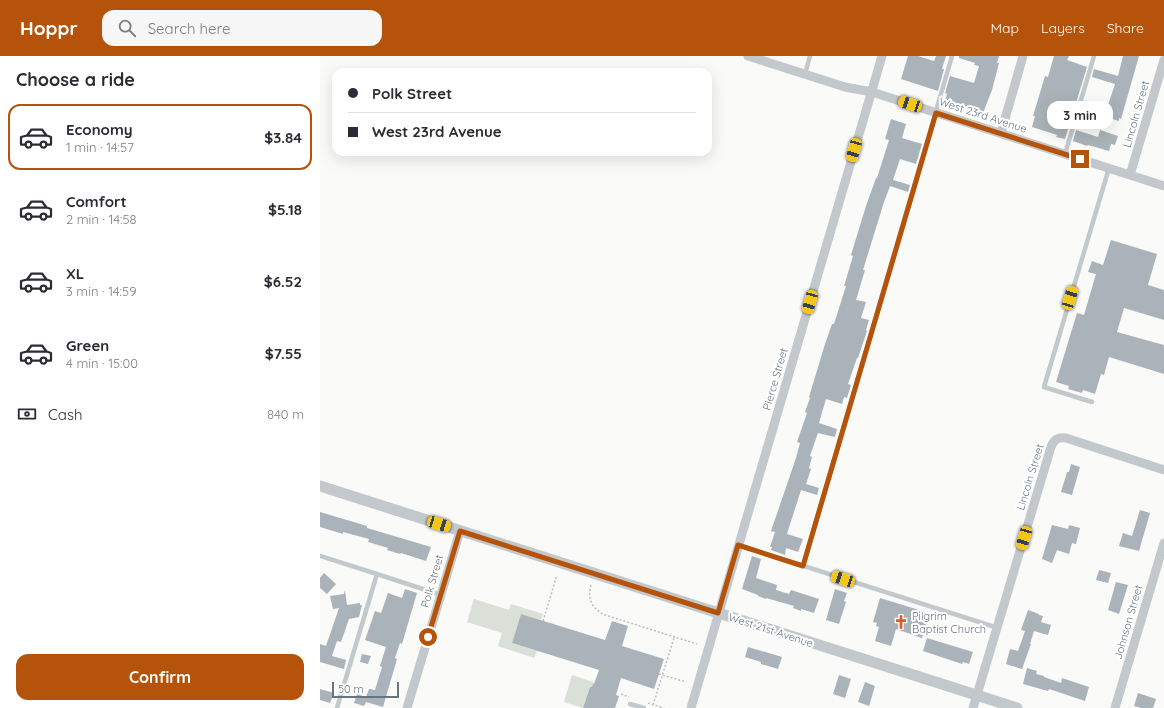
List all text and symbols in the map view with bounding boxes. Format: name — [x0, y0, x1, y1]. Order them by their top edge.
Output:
search box — [102, 10, 382, 46]
text: Hoppr — [20, 16, 78, 40]
icon: search — [116, 17, 138, 39]
text: Search here — [148, 19, 230, 38]
text: Map — [990, 19, 1019, 37]
text: Layers — [1041, 19, 1085, 37]
text: Share — [1107, 19, 1144, 37]
text: Choose a ride — [16, 68, 135, 91]
street label: Lincoln Street — [1120, 79, 1152, 149]
text: Polk Street — [372, 84, 452, 103]
street label: West 23rd Avenue — [937, 94, 1029, 136]
car — [897, 95, 923, 113]
callout: 3 min — [1047, 101, 1113, 129]
text: 3 min — [1063, 107, 1097, 123]
icon: car — [18, 119, 54, 155]
text: Economy — [66, 120, 133, 139]
text: West 23rd Avenue — [372, 122, 502, 141]
text: $3.84 — [264, 128, 302, 147]
car — [845, 137, 863, 163]
text: 1 min · 14:57 — [66, 139, 134, 155]
route end — [1071, 150, 1089, 168]
icon: car — [18, 191, 54, 227]
text: Comfort — [66, 192, 127, 211]
text: $5.18 — [268, 200, 302, 219]
text: 2 min · 14:58 — [66, 211, 137, 227]
icon: car — [18, 263, 54, 299]
text: XL — [66, 264, 84, 283]
text: $6.52 — [264, 272, 302, 291]
text: 3 min · 14:59 — [66, 283, 136, 299]
car — [1061, 285, 1079, 311]
car — [801, 289, 819, 315]
icon: car — [18, 335, 54, 371]
text: Green — [66, 336, 109, 355]
text: $7.55 — [265, 344, 302, 363]
street label: Pierce Street — [759, 346, 791, 412]
text: 4 min · 15:00 — [66, 355, 138, 371]
icon: cash — [16, 403, 38, 425]
text: Cash — [48, 405, 82, 424]
text: 840 m — [267, 406, 304, 422]
street label: Lincoln Street — [1013, 442, 1047, 512]
car — [426, 515, 452, 533]
car — [1015, 525, 1033, 551]
street label: Polk Street — [418, 553, 446, 609]
car — [830, 570, 856, 588]
street label: Johnson Street — [1111, 583, 1145, 661]
place label: Pilgrim Baptist Church — [912, 609, 986, 636]
street label: West 21st Avenue — [727, 610, 815, 650]
church icon: Pilgrim Baptist Church — [893, 614, 909, 630]
route start — [419, 628, 437, 646]
button: Confirm — [16, 654, 304, 700]
scale bar — [332, 680, 399, 699]
text: 50 m — [338, 682, 364, 696]

